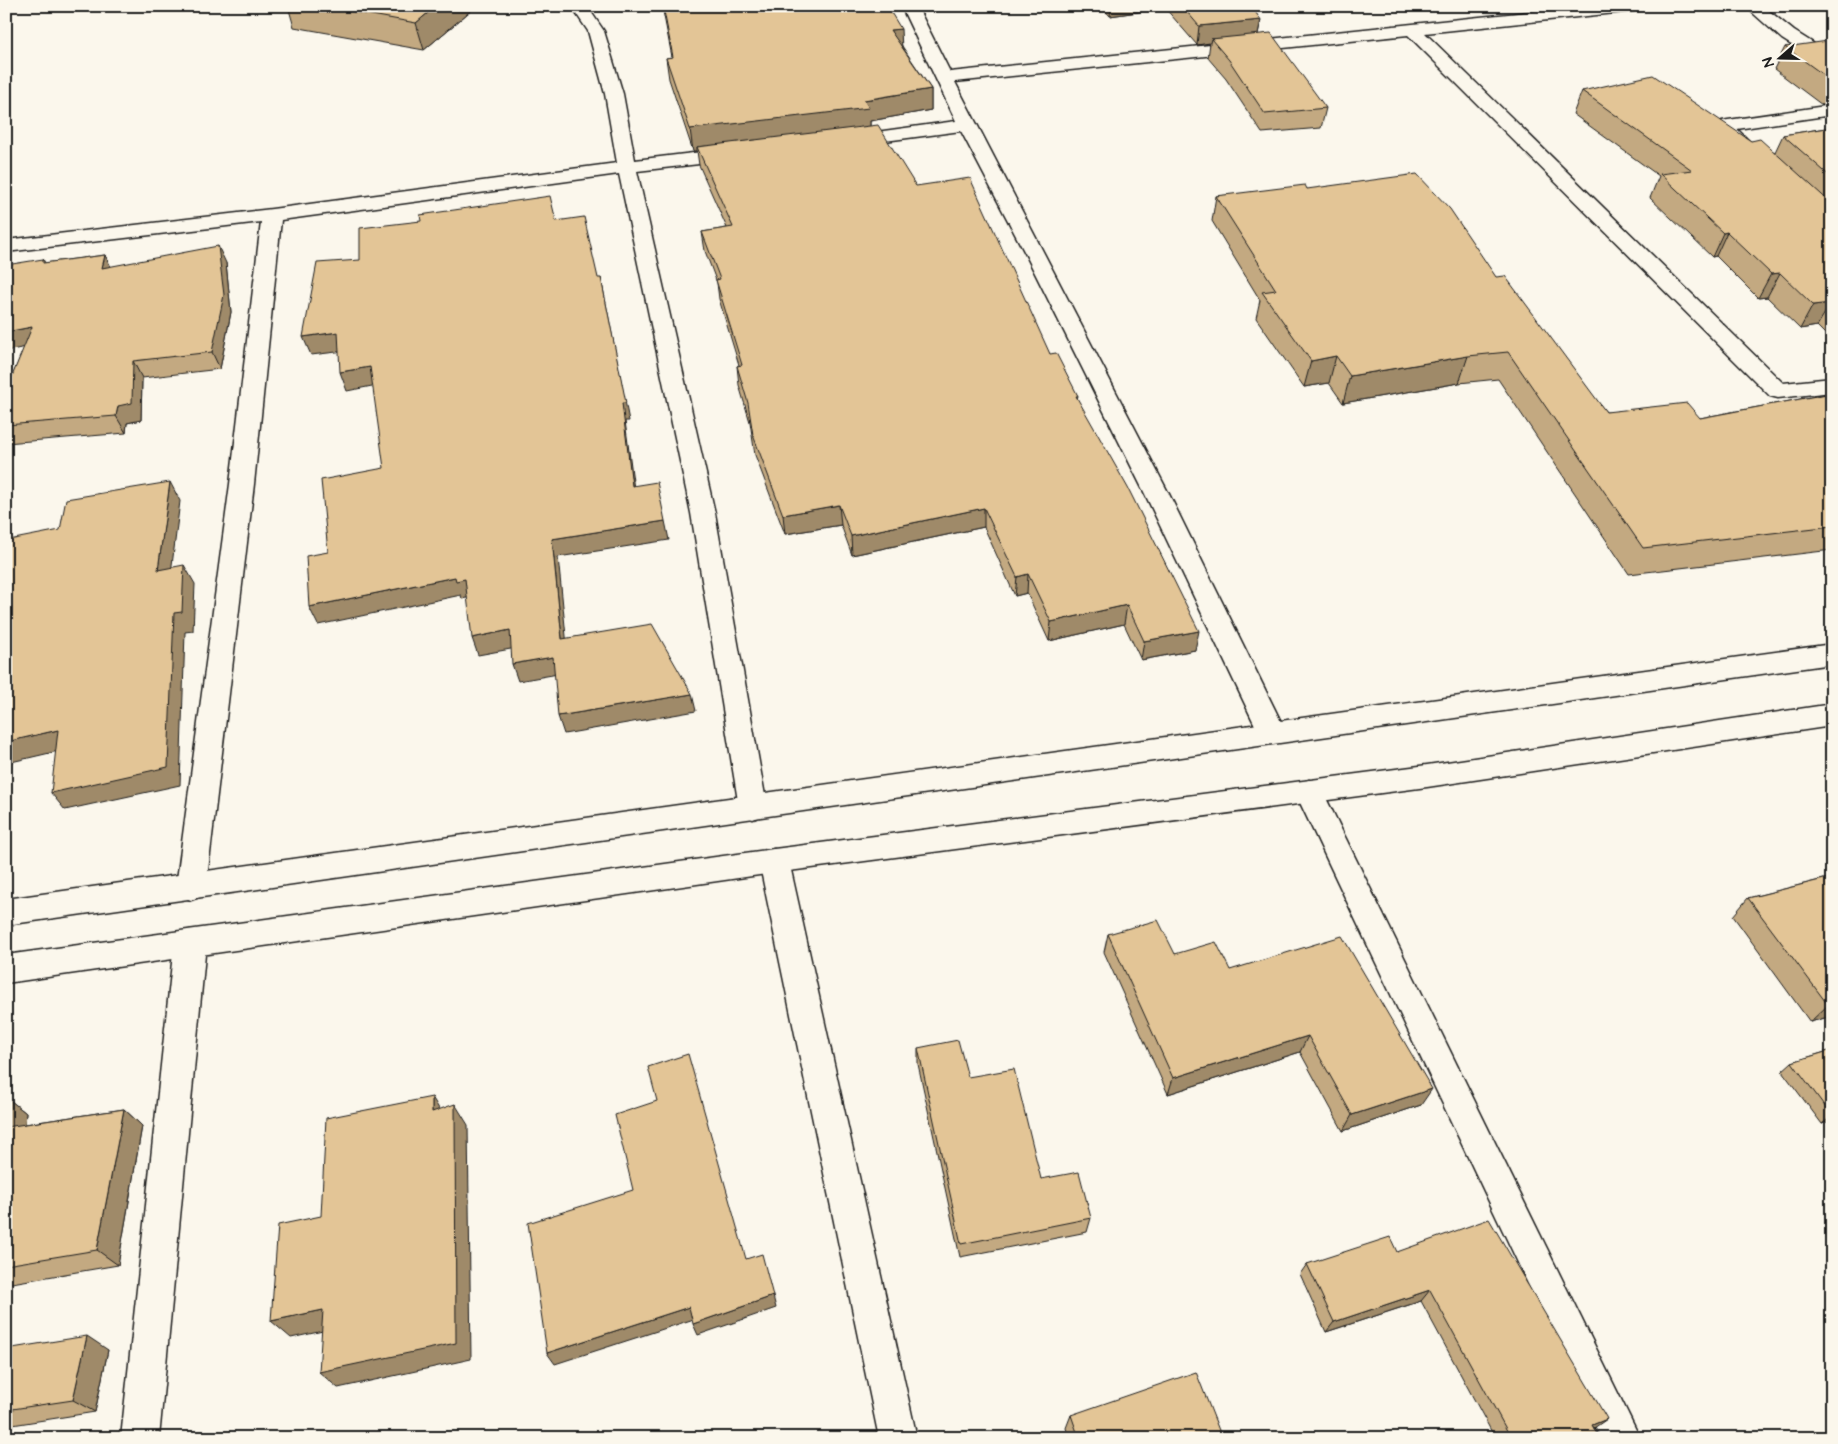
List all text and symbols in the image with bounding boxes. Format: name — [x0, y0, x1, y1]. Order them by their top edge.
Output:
north arrow — [1756, 32, 1806, 82]
text: N — [1758, 54, 1780, 70]

